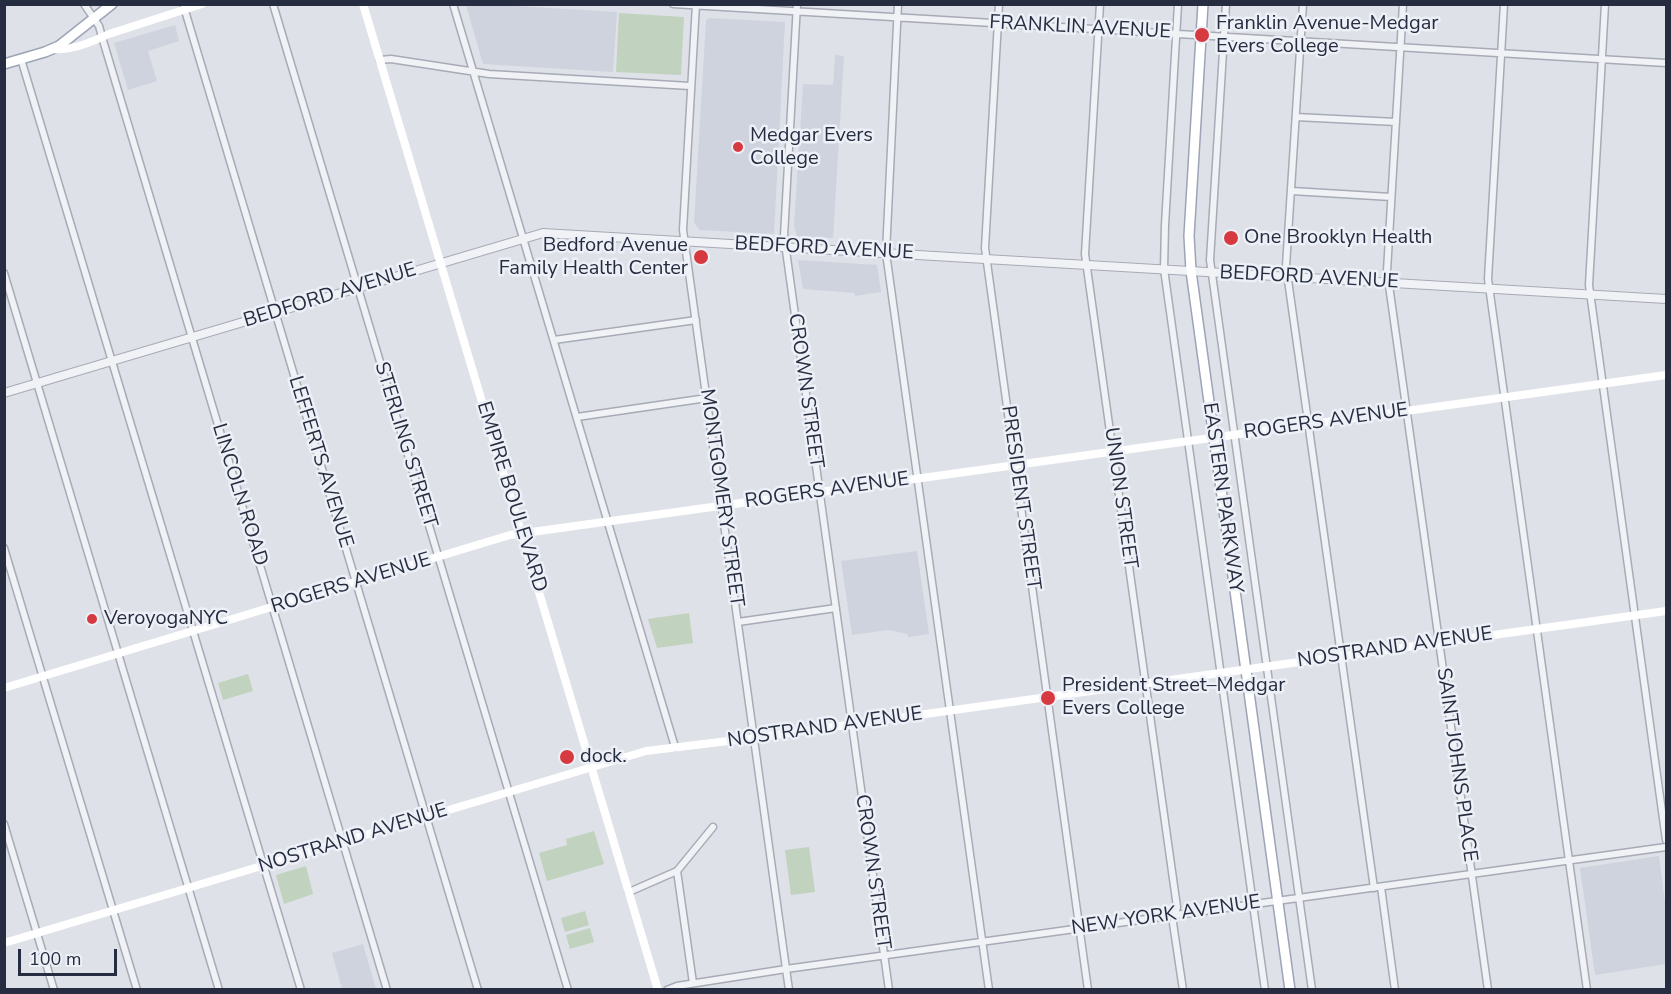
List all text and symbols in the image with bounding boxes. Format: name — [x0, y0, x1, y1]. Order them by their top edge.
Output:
street label: FRANKLIN AVENUE — [989, 11, 1171, 45]
place label: Franklin Avenue-Medgar Evers College — [1216, 12, 1438, 59]
marker: Franklin Avenue-Medgar Evers College — [1193, 26, 1211, 44]
place label: Medgar Evers College — [750, 124, 873, 171]
marker: Medgar Evers College — [731, 140, 745, 154]
place label: One Brooklyn Health — [1244, 226, 1432, 250]
marker: One Brooklyn Health — [1222, 229, 1240, 247]
street label: BEDFORD AVENUE — [734, 232, 914, 266]
place label: Bedford Avenue Family Health Center — [499, 234, 688, 281]
marker: Bedford Avenue Family Health Center — [692, 248, 710, 266]
street label: BEDFORD AVENUE — [241, 258, 419, 334]
street label: BEDFORD AVENUE — [1219, 261, 1399, 295]
street label: CROWN STREET — [782, 312, 828, 470]
street label: STERLING STREET — [368, 359, 442, 531]
street label: LEFFERTS AVENUE — [282, 373, 358, 551]
street label: MONTGOMERY STREET — [694, 387, 748, 609]
street label: EMPIRE BOULEVARD — [471, 399, 551, 595]
street label: ROGERS AVENUE — [1242, 399, 1410, 445]
street label: EASTERN PARKWAY — [1197, 401, 1247, 595]
street label: PRESIDENT STREET — [995, 404, 1045, 592]
street label: LINCOLN ROAD — [206, 421, 272, 569]
street label: UNION STREET — [1098, 426, 1142, 570]
street label: ROGERS AVENUE — [743, 468, 911, 514]
street label: ROGERS AVENUE — [268, 548, 434, 620]
place label: VeroyogaNYC — [104, 607, 228, 631]
marker: VeroyogaNYC — [85, 612, 99, 626]
street label: NOSTRAND AVENUE — [1296, 622, 1494, 674]
street label: SAINT JOHNS PLACE — [1430, 666, 1482, 864]
place label: President Street–Medgar Evers College — [1062, 674, 1285, 721]
marker: President Street–Medgar Evers College — [1039, 689, 1057, 707]
street label: NOSTRAND AVENUE — [726, 702, 924, 754]
place label: dock. — [580, 745, 627, 769]
marker: dock. — [558, 748, 576, 766]
street label: CROWN STREET — [849, 793, 895, 951]
street label: NOSTRAND AVENUE — [255, 799, 451, 879]
street label: NEW YORK AVENUE — [1070, 891, 1262, 941]
scale bar — [21, 937, 120, 975]
text: 100 m — [29, 947, 81, 971]

